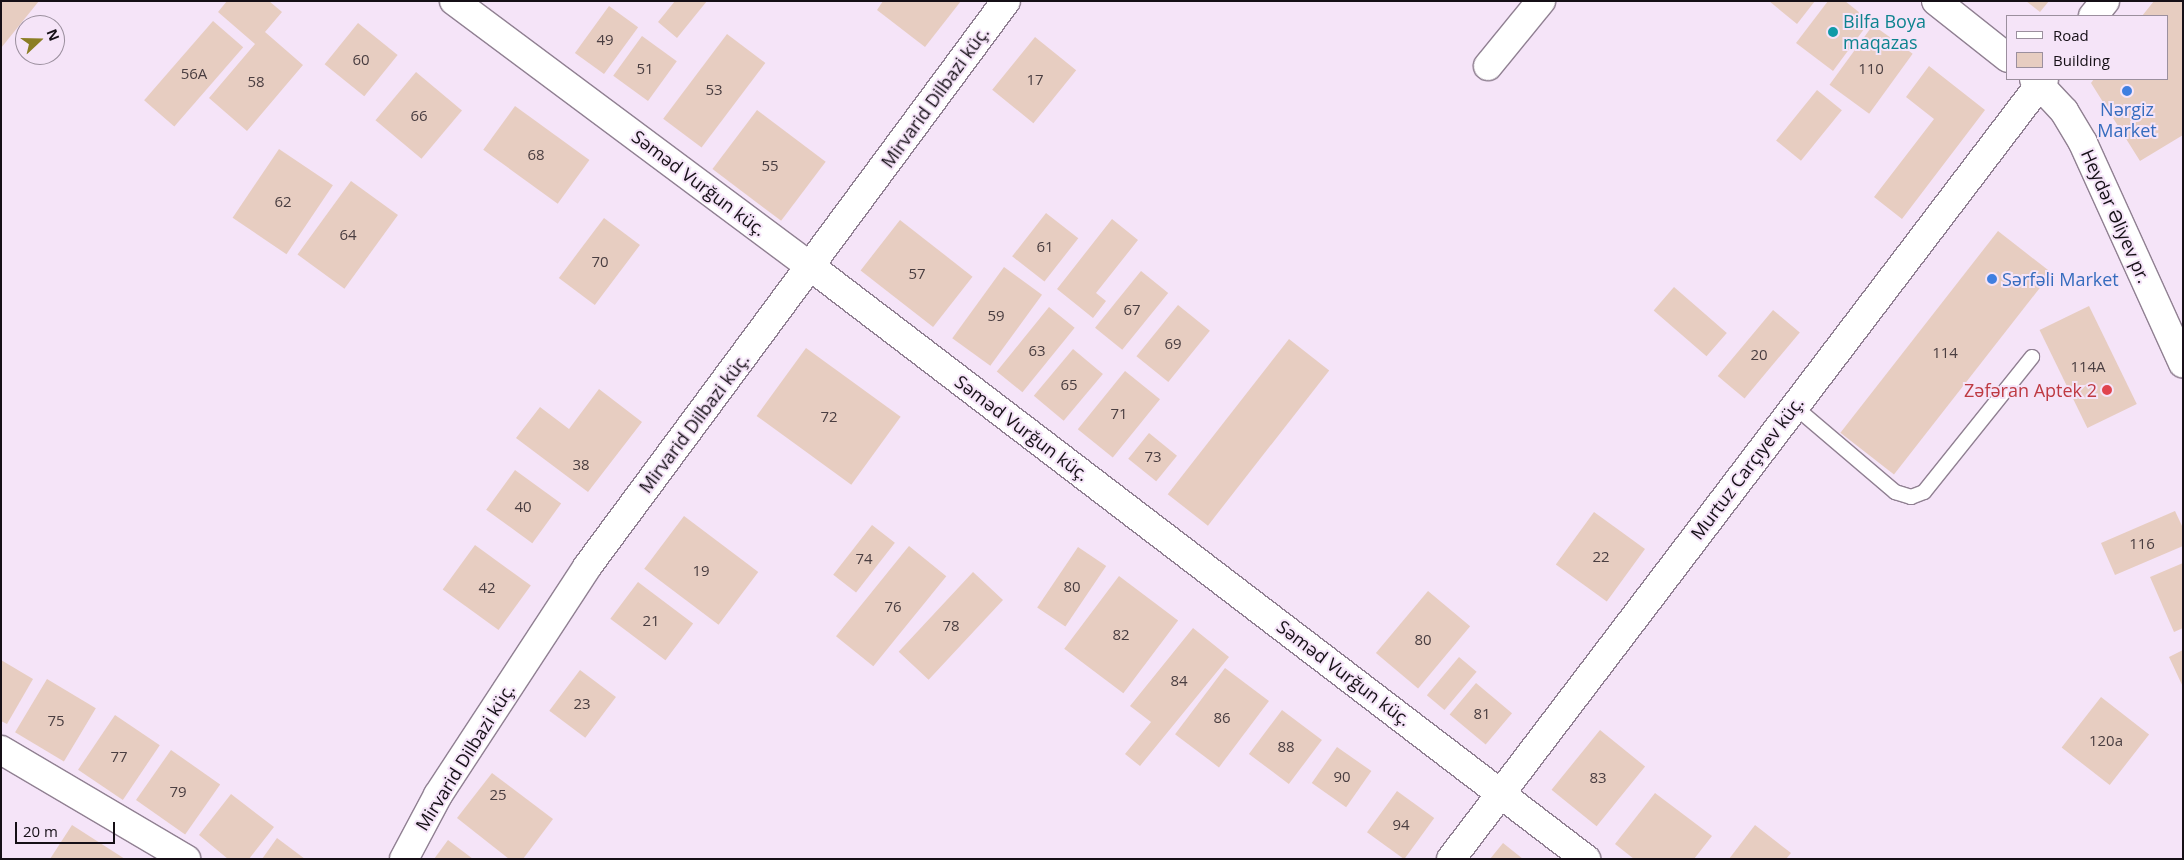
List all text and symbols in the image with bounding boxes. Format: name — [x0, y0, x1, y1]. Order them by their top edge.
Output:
place label: Bilfa Boya maqazas — [1843, 11, 1926, 54]
north arrow — [15, 15, 65, 65]
legend — [2006, 15, 2169, 80]
street label: Mirvarid Dilbazi küç. — [876, 22, 994, 172]
text: Road — [2053, 25, 2089, 45]
text: N — [43, 26, 64, 44]
marker: Bilfa Boya maqazas — [1827, 26, 1839, 38]
house number: 49 — [596, 31, 614, 49]
text: Building — [2053, 50, 2110, 70]
house number: 60 — [352, 51, 370, 69]
house number: 51 — [636, 60, 654, 78]
house number: 110 — [1858, 60, 1884, 78]
house number: 56A — [181, 65, 207, 83]
house number: 17 — [1026, 71, 1044, 89]
house number: 58 — [247, 73, 265, 91]
house number: 53 — [705, 81, 723, 99]
marker: Nərgiz Market — [2121, 85, 2133, 97]
place label: Nərgiz Market — [2097, 99, 2157, 142]
house number: 66 — [410, 107, 428, 125]
street label: Səməd Vurğun küç. — [628, 126, 770, 240]
house number: 68 — [527, 146, 545, 164]
street label: Heydər Əliyev pr. — [2077, 146, 2155, 286]
house number: 55 — [761, 157, 779, 175]
house number: 62 — [274, 193, 292, 211]
house number: 64 — [339, 226, 357, 244]
house number: 61 — [1036, 238, 1054, 256]
house number: 70 — [591, 253, 609, 271]
house number: 57 — [908, 265, 926, 283]
place label: Sərfəli Market — [2002, 268, 2119, 290]
marker: Sərfəli Market — [1986, 273, 1998, 285]
house number: 67 — [1123, 301, 1141, 319]
house number: 59 — [987, 307, 1005, 325]
house number: 69 — [1164, 335, 1182, 353]
house number: 63 — [1028, 342, 1046, 360]
house number: 114 — [1932, 344, 1958, 362]
house number: 20 — [1750, 346, 1768, 364]
street label: Mirvarid Dilbazi küç. — [634, 349, 754, 497]
house number: 114A — [2070, 358, 2106, 376]
street label: Səməd Vurğun küç. — [951, 371, 1093, 485]
house number: 65 — [1060, 376, 1078, 394]
place label: Zəfəran Aptek 2 — [1964, 379, 2097, 401]
marker: Zəfəran Aptek 2 — [2101, 384, 2113, 396]
street label: Murtuz Carçıyev küç. — [1686, 392, 1808, 544]
house number: 71 — [1110, 405, 1128, 423]
house number: 72 — [820, 408, 838, 426]
house number: 73 — [1144, 448, 1162, 466]
house number: 38 — [572, 456, 590, 474]
house number: 40 — [514, 498, 532, 516]
house number: 116 — [2129, 535, 2155, 553]
house number: 22 — [1592, 548, 1610, 566]
house number: 74 — [855, 550, 873, 568]
house number: 19 — [692, 562, 710, 580]
house number: 80 — [1063, 578, 1081, 596]
house number: 42 — [478, 579, 496, 597]
house number: 76 — [884, 598, 902, 616]
house number: 21 — [642, 612, 660, 630]
street label: Səməd Vurğun küç. — [1273, 616, 1415, 730]
house number: 78 — [942, 617, 960, 635]
house number: 82 — [1112, 626, 1130, 644]
house number: 80 — [1414, 631, 1432, 649]
house number: 84 — [1170, 672, 1188, 690]
street label: Mirvarid Dilbazi küç. — [411, 679, 519, 835]
house number: 23 — [573, 695, 591, 713]
house number: 81 — [1473, 705, 1491, 723]
house number: 86 — [1213, 709, 1231, 727]
house number: 75 — [47, 712, 65, 730]
house number: 120a — [2089, 732, 2123, 750]
house number: 88 — [1277, 738, 1295, 756]
house number: 77 — [110, 748, 128, 766]
house number: 90 — [1333, 768, 1351, 786]
house number: 83 — [1589, 769, 1607, 787]
house number: 79 — [169, 783, 187, 801]
house number: 25 — [489, 786, 507, 804]
scale bar — [18, 812, 118, 844]
house number: 94 — [1392, 816, 1410, 834]
text: 20 m — [23, 821, 58, 841]

